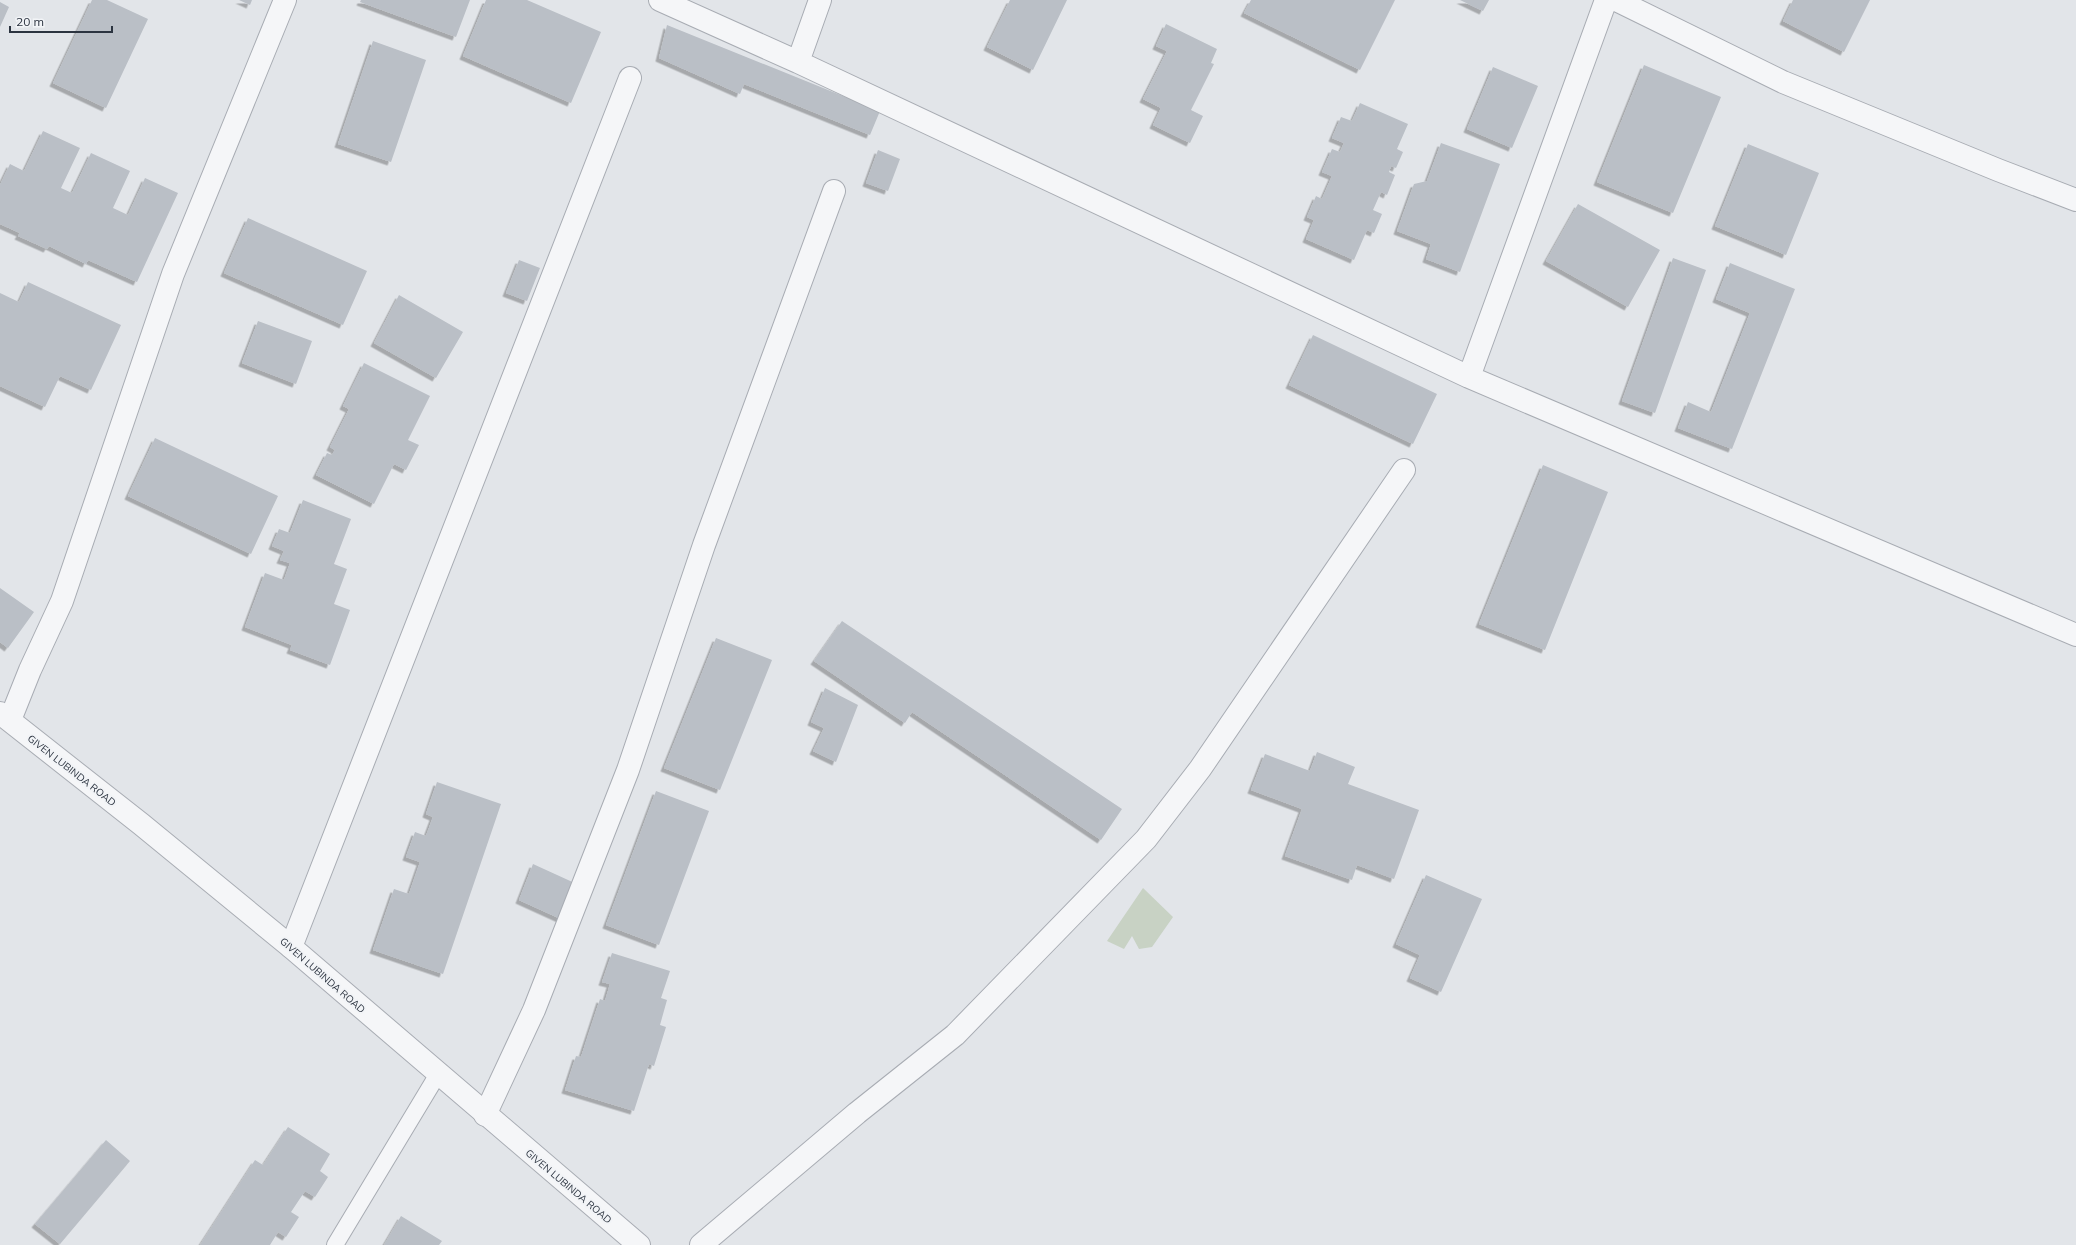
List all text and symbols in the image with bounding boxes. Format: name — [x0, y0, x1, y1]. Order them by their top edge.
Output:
scale bar — [10, 8, 112, 34]
text: 20 m — [16, 14, 44, 29]
street label: GIVEN LUBINDA ROAD — [25, 732, 119, 809]
street label: GIVEN LUBINDA ROAD — [277, 935, 368, 1016]
street label: GIVEN LUBINDA ROAD — [523, 1146, 615, 1226]

